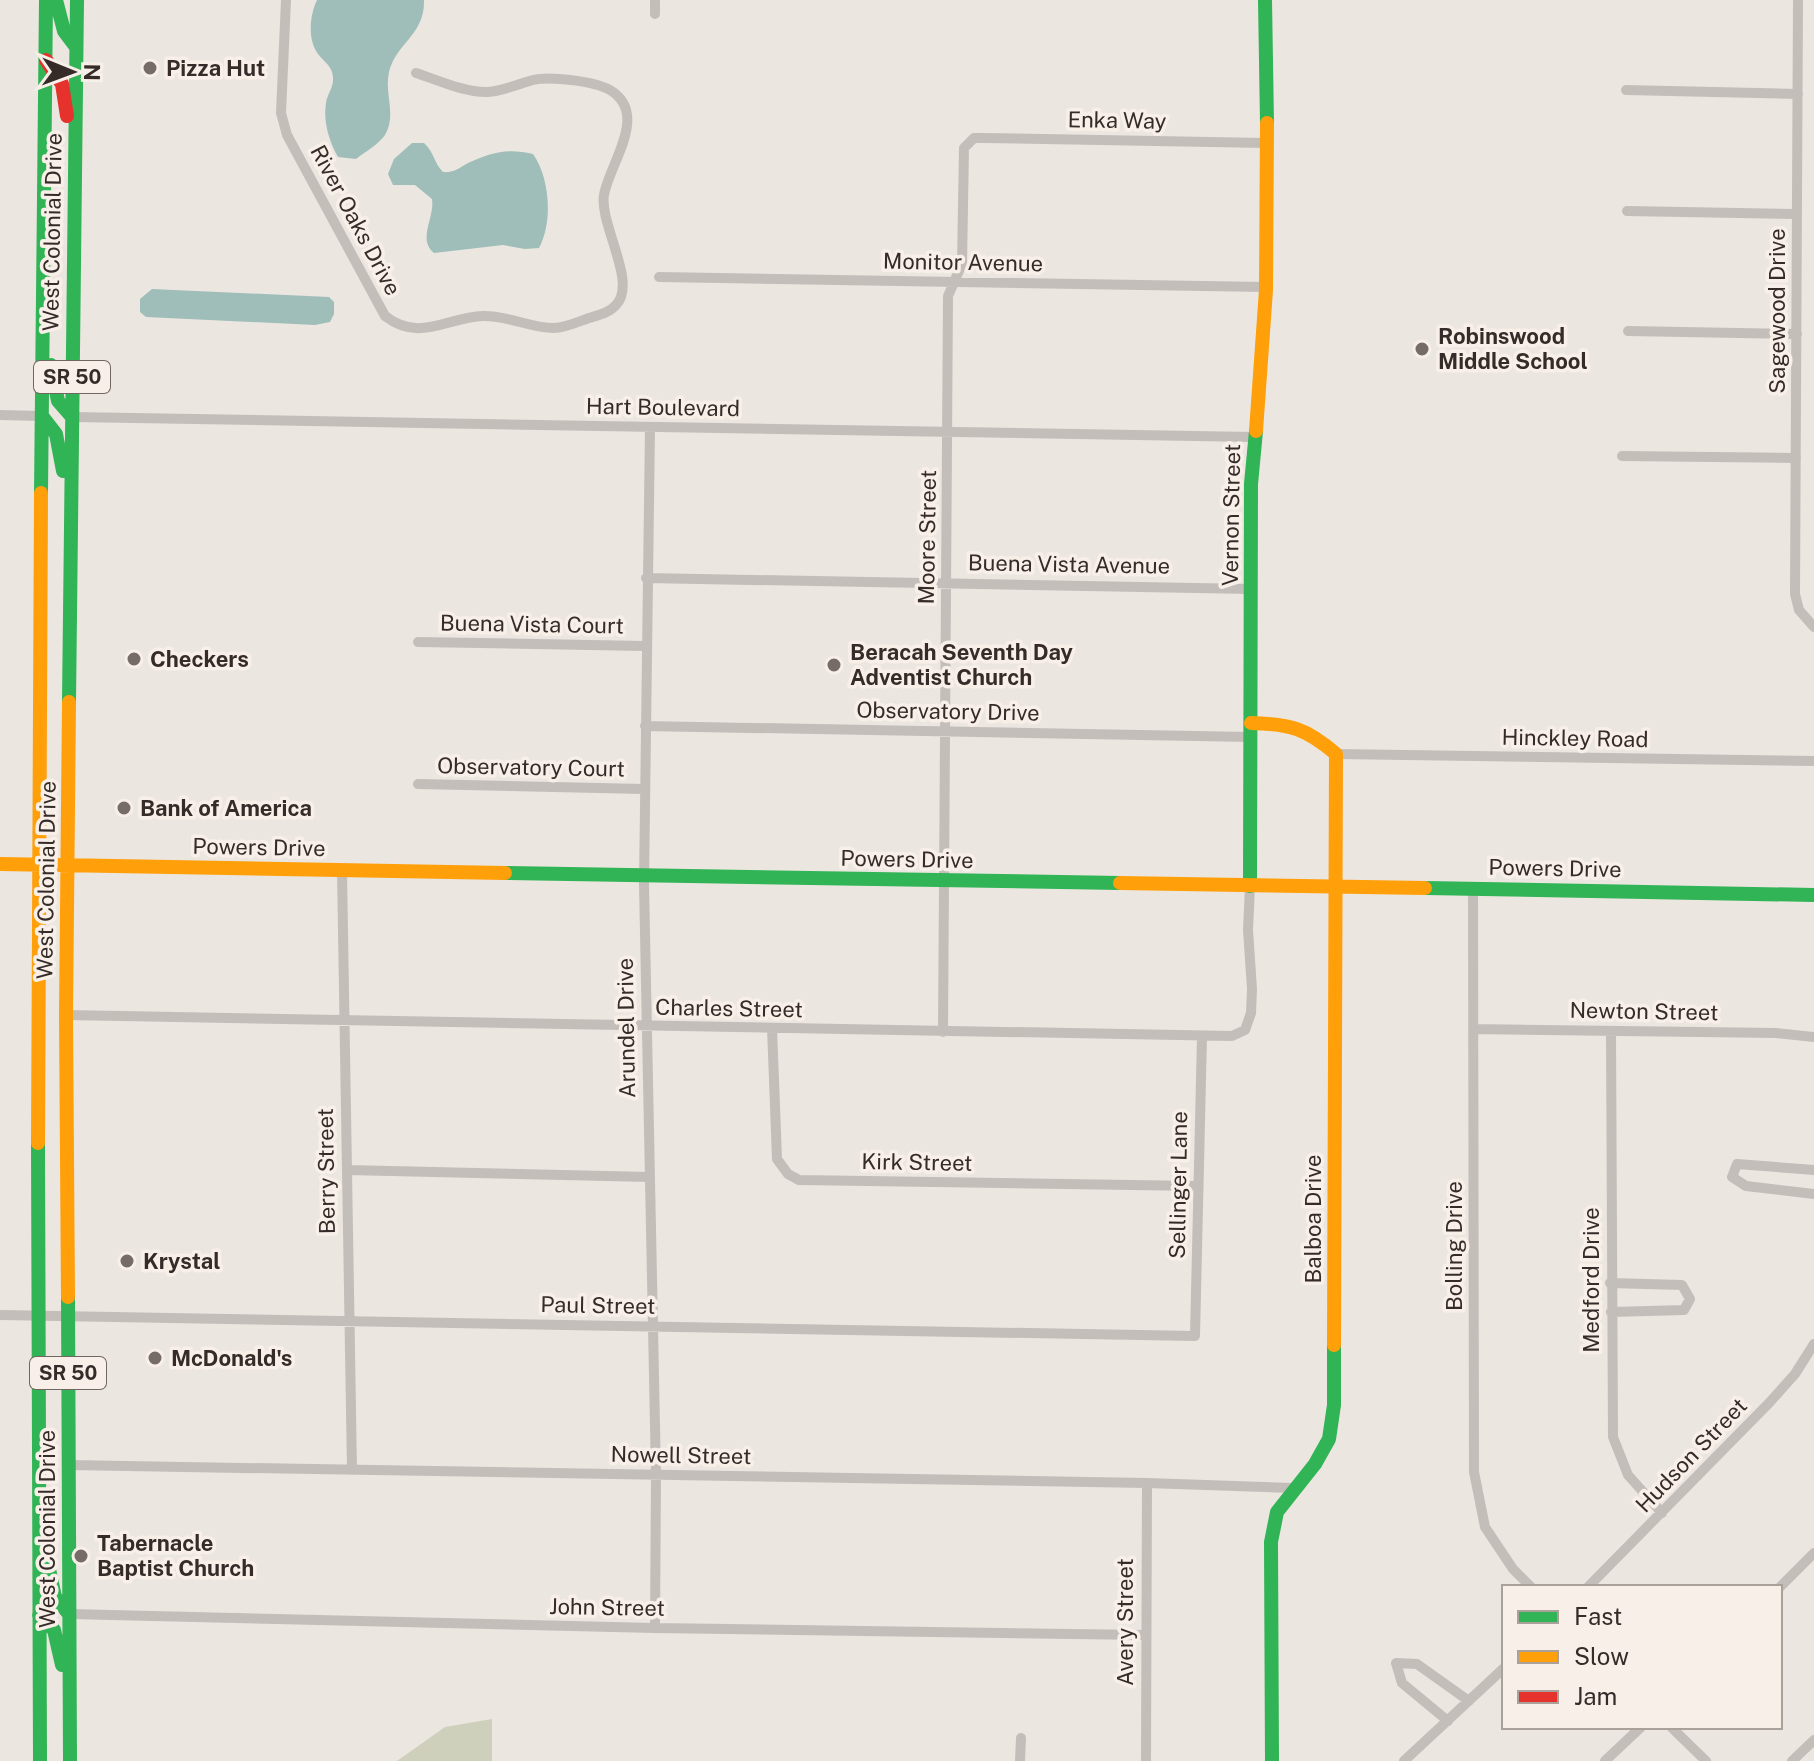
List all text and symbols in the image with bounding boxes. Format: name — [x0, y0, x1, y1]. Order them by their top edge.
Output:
north arrow — [32, 32, 112, 112]
place label: Pizza Hut — [166, 55, 265, 81]
marker: Pizza Hut — [141, 59, 159, 77]
text: N — [79, 64, 105, 81]
street label: Enka Way — [1067, 106, 1167, 134]
street label: West Colonial Drive — [37, 133, 67, 331]
street label: River Oaks Drive — [305, 140, 407, 300]
street label: Sagewood Drive — [1764, 228, 1790, 394]
street label: Monitor Avenue — [883, 248, 1043, 276]
place label: Robinswood Middle School — [1438, 323, 1588, 374]
marker: Robinswood Middle School — [1413, 340, 1431, 358]
road number: SR 50 — [34, 361, 110, 393]
street label: Hart Boulevard — [586, 393, 740, 421]
street label: Vernon Street — [1217, 444, 1245, 586]
street label: Moore Street — [913, 470, 941, 604]
street label: Buena Vista Avenue — [968, 549, 1170, 579]
street label: Buena Vista Court — [440, 609, 624, 639]
place label: Beracah Seventh Day Adventist Church — [850, 639, 1074, 690]
place label: Checkers — [150, 646, 249, 672]
marker: Checkers — [125, 650, 143, 668]
marker: Beracah Seventh Day Adventist Church — [825, 656, 843, 674]
street label: Observatory Drive — [856, 696, 1040, 726]
street label: Hinckley Road — [1501, 724, 1649, 752]
street label: Observatory Court — [437, 752, 625, 782]
street label: West Colonial Drive — [31, 781, 61, 979]
place label: Bank of America — [140, 795, 312, 821]
marker: Bank of America — [115, 799, 133, 817]
street label: Powers Drive — [192, 833, 326, 861]
street label: Powers Drive — [840, 845, 974, 873]
street label: Powers Drive — [1488, 854, 1622, 882]
street label: Arundel Drive — [612, 958, 640, 1098]
street label: Charles Street — [655, 994, 803, 1022]
street label: Newton Street — [1569, 997, 1719, 1025]
street label: Berry Street — [312, 1108, 340, 1234]
street label: Sellinger Lane — [1164, 1111, 1192, 1259]
street label: Kirk Street — [861, 1148, 973, 1176]
street label: Balboa Drive — [1300, 1154, 1326, 1284]
street label: Bolling Drive — [1441, 1181, 1467, 1311]
street label: Medford Drive — [1578, 1207, 1604, 1353]
place label: Krystal — [143, 1248, 221, 1274]
marker: Krystal — [118, 1252, 136, 1270]
street label: Paul Street — [540, 1291, 656, 1319]
place label: McDonald's — [171, 1345, 292, 1371]
marker: McDonald's — [146, 1349, 164, 1367]
road number: SR 50 — [30, 1357, 106, 1389]
street label: Hudson Street — [1630, 1393, 1752, 1517]
street label: West Colonial Drive — [34, 1430, 60, 1628]
street label: Nowell Street — [610, 1441, 752, 1469]
place label: Tabernacle Baptist Church — [97, 1530, 254, 1581]
marker: Tabernacle Baptist Church — [72, 1547, 90, 1565]
street label: Avery Street — [1112, 1558, 1138, 1686]
legend — [1502, 1585, 1782, 1729]
street label: John Street — [549, 1593, 665, 1621]
text: Fast — [1574, 1602, 1622, 1630]
text: Slow — [1574, 1642, 1629, 1670]
text: Jam — [1574, 1682, 1617, 1710]

